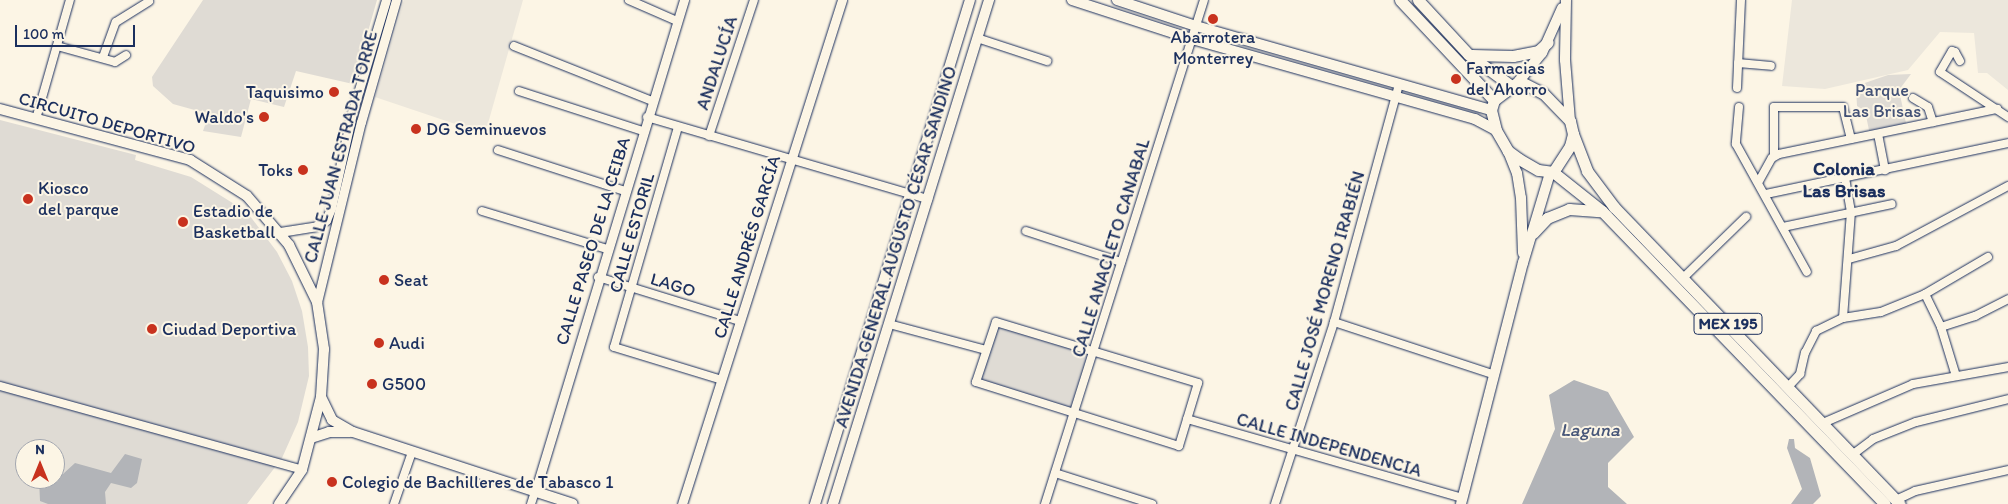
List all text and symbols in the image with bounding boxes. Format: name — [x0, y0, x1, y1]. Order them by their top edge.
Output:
street label: ANDALUCÍA — [692, 13, 742, 113]
marker: Abarrotera Monterrey — [1207, 13, 1219, 25]
scale bar — [18, 15, 138, 47]
text: 100 m — [23, 25, 64, 43]
place label: Abarrotera Monterrey — [1171, 27, 1255, 70]
street label: CALLE JUAN ESTRADA TORRE — [300, 29, 382, 265]
place label: Farmacias del Ahorro — [1466, 58, 1547, 100]
street label: AVENIDA GENERAL AUGUSTO CÉSAR SANDINO — [831, 64, 961, 430]
marker: Farmacias del Ahorro — [1450, 73, 1462, 85]
park label: Parque Las Brisas — [1843, 80, 1921, 122]
place label: Taquisimo — [246, 81, 324, 103]
marker: Taquisimo — [328, 86, 340, 98]
street label: CIRCUITO DEPORTIVO — [16, 87, 198, 159]
place label: Waldo's — [195, 106, 254, 128]
marker: Waldo's — [258, 111, 270, 123]
place label: DG Seminuevos — [426, 118, 547, 140]
marker: DG Seminuevos — [410, 123, 422, 135]
street label: CALLE PASEO DE LA CEIBA — [551, 136, 635, 346]
street label: CALLE ANACLETO CANABAL — [1067, 136, 1155, 360]
street label: CALLE ANDRÉS GARCÍA — [709, 153, 785, 341]
district label: Colonia Las Brisas — [1802, 158, 1886, 202]
place label: Toks — [258, 159, 293, 181]
marker: Toks — [297, 164, 309, 176]
street label: CALLE JOSÉ MORENO IRABIÉN — [1280, 169, 1370, 413]
street label: CALLE ESTORIL — [604, 170, 660, 296]
place label: Kiosco del parque — [38, 178, 119, 220]
marker: Kiosco del parque — [22, 193, 34, 205]
place label: Estadio de Basketball — [193, 201, 275, 243]
marker: Estadio de Basketball — [177, 216, 189, 228]
street label: LAGO — [648, 268, 698, 302]
place label: Seat — [394, 269, 428, 291]
marker: Seat — [378, 274, 390, 286]
road number: MEX 195 — [1693, 310, 1763, 338]
place label: Ciudad Deportiva — [162, 318, 296, 340]
marker: Ciudad Deportiva — [146, 323, 158, 335]
place label: Audi — [389, 332, 425, 354]
marker: Audi — [373, 337, 385, 349]
place label: G500 — [382, 373, 426, 395]
marker: G500 — [366, 378, 378, 390]
street label: CALLE INDEPENDENCIA — [1235, 408, 1423, 482]
water label: Laguna — [1560, 419, 1620, 441]
north arrow — [15, 439, 65, 489]
text: N — [35, 441, 45, 458]
place label: Colegio de Bachilleres de Tabasco 1 — [342, 471, 612, 493]
marker: Colegio de Bachilleres de Tabasco 1 — [326, 476, 338, 488]

